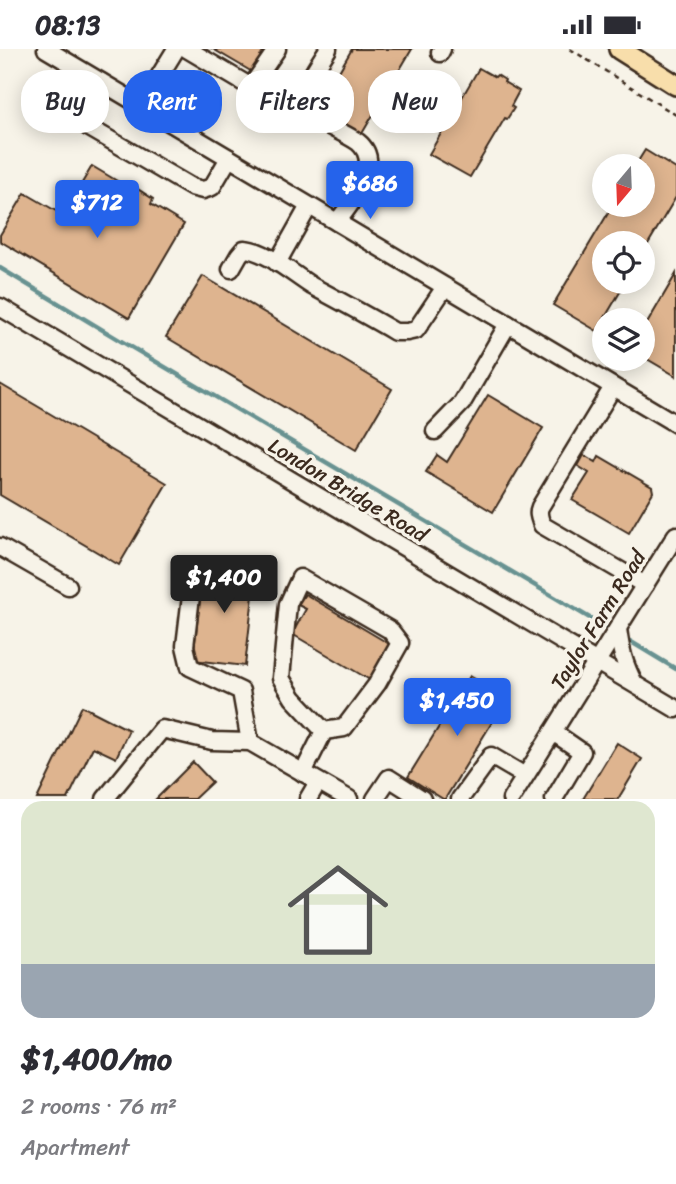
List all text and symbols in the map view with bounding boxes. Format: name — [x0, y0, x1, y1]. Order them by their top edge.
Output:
text: 08:13 — [35, 2, 100, 48]
chip: Buy — [21, 70, 109, 133]
chip: Rent — [123, 70, 222, 133]
chip: Filters — [236, 70, 354, 133]
chip: New — [368, 70, 462, 133]
north arrow — [592, 154, 654, 217]
map controls — [592, 154, 655, 371]
pin: $686 — [329, 162, 411, 221]
text: $686 — [342, 163, 398, 204]
pin: $712 — [56, 181, 138, 240]
text: $712 — [71, 182, 123, 223]
button: locate — [592, 231, 655, 294]
button: layers — [592, 308, 655, 371]
street label: London Bridge Road — [261, 427, 437, 554]
street label: Taylor Farm Road — [540, 541, 657, 698]
pin: $1,400 — [167, 555, 281, 615]
text: $1,400 — [187, 557, 261, 598]
pin: $1,450 — [400, 679, 514, 738]
text: $1,450 — [420, 680, 494, 721]
icon: home — [275, 847, 401, 973]
text: $1,400/mo — [21, 1032, 172, 1086]
text: 2 rooms · 76 m² — [21, 1086, 177, 1127]
text: Apartment — [21, 1127, 130, 1168]

